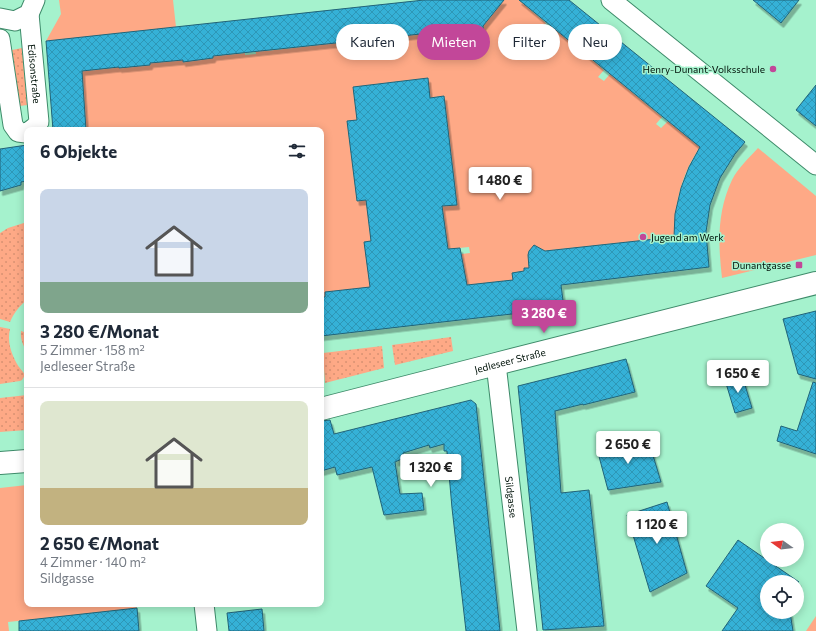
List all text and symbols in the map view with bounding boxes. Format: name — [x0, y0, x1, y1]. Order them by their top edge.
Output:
chip: Kaufen — [336, 24, 409, 60]
chip: Mieten — [417, 24, 490, 60]
chip: Filter — [498, 24, 560, 60]
chip: Neu — [568, 24, 622, 60]
street label: Edisonstraße — [26, 43, 43, 104]
place label: Henry-Dunant-Volksschule — [642, 63, 765, 75]
marker: Henry-Dunant-Volksschule — [768, 64, 778, 74]
icon: filters — [286, 140, 308, 162]
text: 6 Objekte — [40, 141, 117, 162]
pin: 1 480 € — [463, 167, 537, 201]
text: 1 480 € — [478, 172, 522, 188]
icon: home — [138, 215, 210, 287]
place label: Jugend am Werk — [651, 231, 724, 243]
marker: Jugend am Werk — [638, 232, 648, 242]
place label: Dunantgasse — [732, 259, 791, 271]
marker: Dunantgasse — [794, 260, 804, 270]
pin: 3 280 € — [507, 300, 581, 334]
text: 3 280 € — [521, 305, 567, 321]
text: 3 280 €/Monat — [40, 321, 159, 342]
text: 5 Zimmer · 158 m² — [40, 342, 145, 358]
street label: Jedleseer Straße — [473, 346, 547, 375]
text: Jedleseer Straße — [40, 358, 135, 374]
pin: 1 650 € — [701, 360, 775, 394]
text: 1 650 € — [716, 365, 760, 381]
icon: home — [138, 427, 210, 499]
pin: 2 650 € — [591, 431, 665, 465]
text: 2 650 € — [605, 436, 651, 452]
pin: 1 320 € — [394, 454, 468, 488]
text: 1 320 € — [409, 459, 453, 475]
street label: Sildgasse — [503, 476, 520, 519]
pin: 1 120 € — [620, 511, 694, 545]
text: 1 120 € — [636, 516, 678, 532]
north arrow — [760, 523, 804, 567]
map controls — [760, 523, 804, 619]
text: 2 650 €/Monat — [40, 533, 159, 554]
text: 4 Zimmer · 140 m² — [40, 554, 146, 570]
text: Sildgasse — [40, 570, 94, 586]
button: locate — [760, 575, 804, 619]

